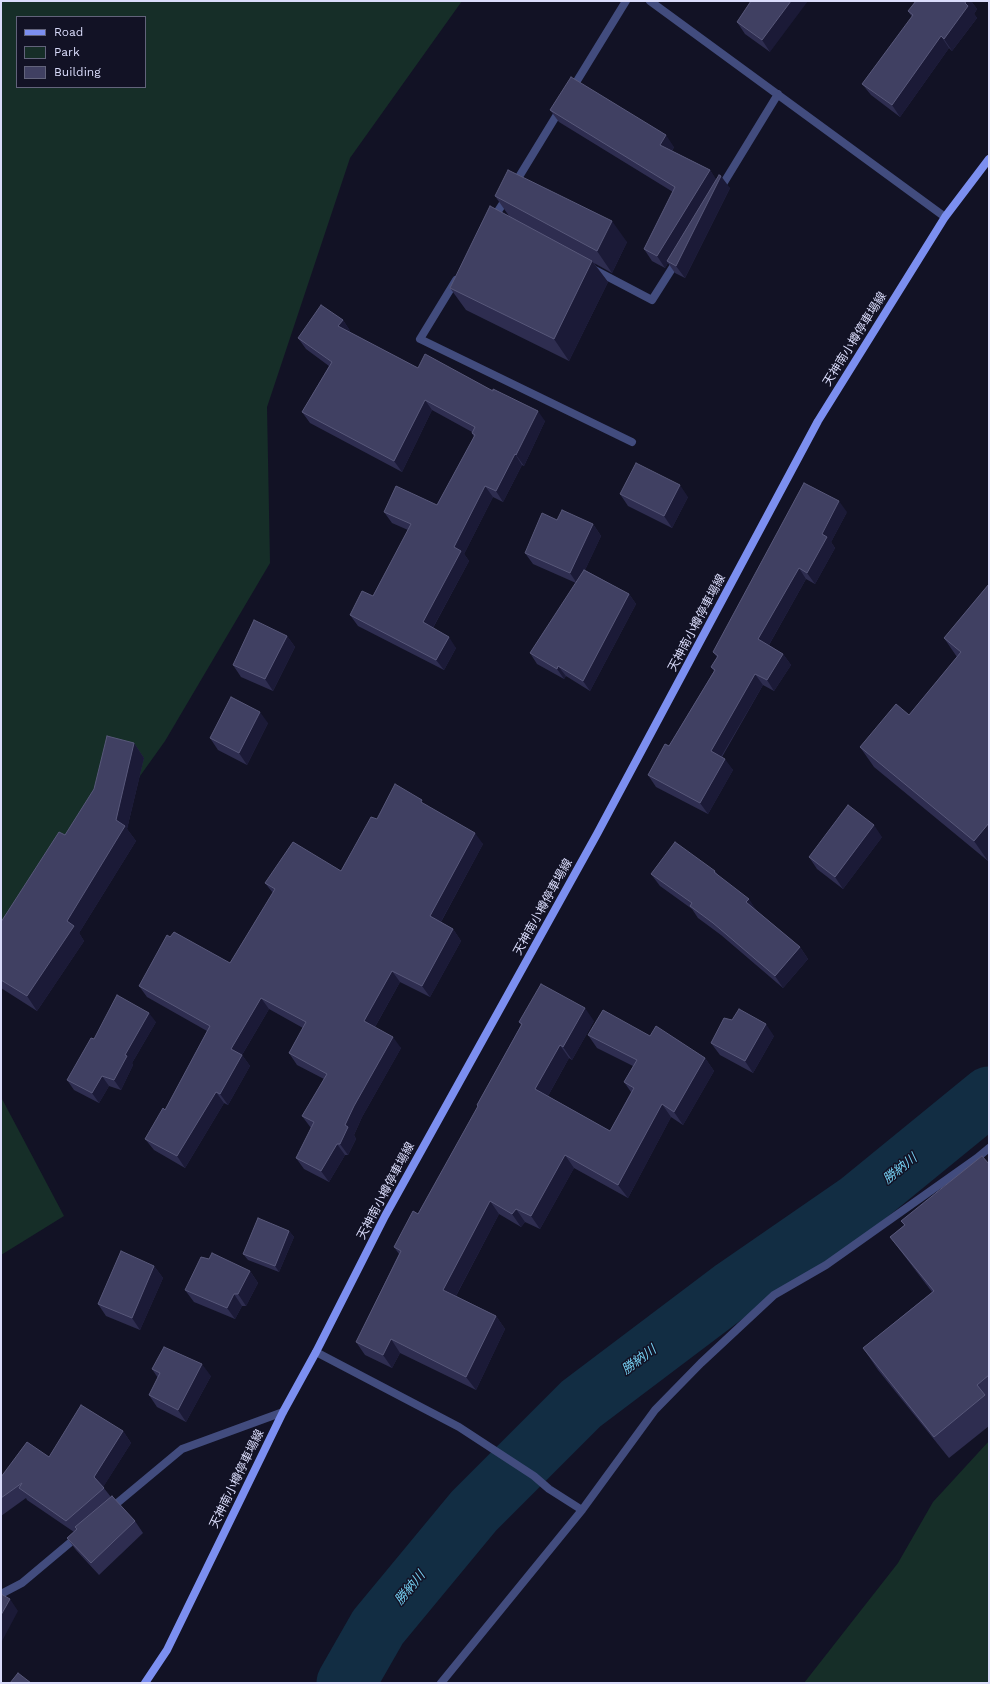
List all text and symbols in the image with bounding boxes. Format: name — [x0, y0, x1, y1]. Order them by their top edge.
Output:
legend — [16, 16, 146, 88]
text: Road — [54, 25, 83, 39]
text: Park — [54, 45, 80, 59]
text: Building — [54, 65, 101, 79]
street label: 天神南小樽停車場線 — [820, 289, 890, 389]
street label: 天神南小樽停車場線 — [665, 572, 729, 674]
street label: 天神南小樽停車場線 — [511, 856, 575, 958]
street label: 天神南小樽停車場線 — [354, 1140, 418, 1242]
water label: 勝納川 — [880, 1151, 920, 1187]
water label: 勝納川 — [619, 1342, 659, 1378]
street label: 天神南小樽停車場線 — [207, 1427, 267, 1531]
water label: 勝納川 — [391, 1568, 429, 1608]

